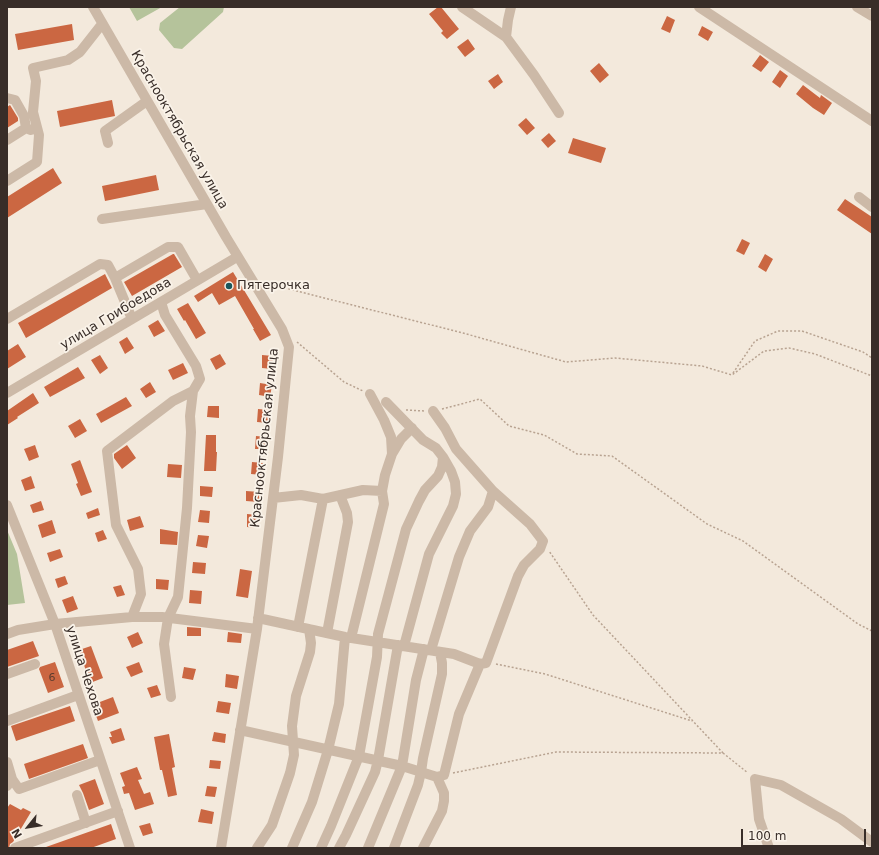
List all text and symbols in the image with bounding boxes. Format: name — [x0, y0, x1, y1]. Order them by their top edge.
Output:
street label: Краснооктябрьская улица — [127, 48, 231, 212]
street label: улица Грибоедова — [58, 275, 174, 353]
place label: Пятерочка — [237, 278, 310, 294]
marker: Пятерочка — [224, 281, 234, 291]
street label: Краснооктябрьская улица — [248, 347, 282, 529]
street label: улица Чехова — [62, 624, 106, 718]
house number: 6 — [49, 671, 55, 685]
north arrow — [8, 807, 48, 847]
scale bar — [743, 821, 868, 847]
text: N — [9, 826, 25, 840]
text: 100 m — [748, 829, 786, 843]

